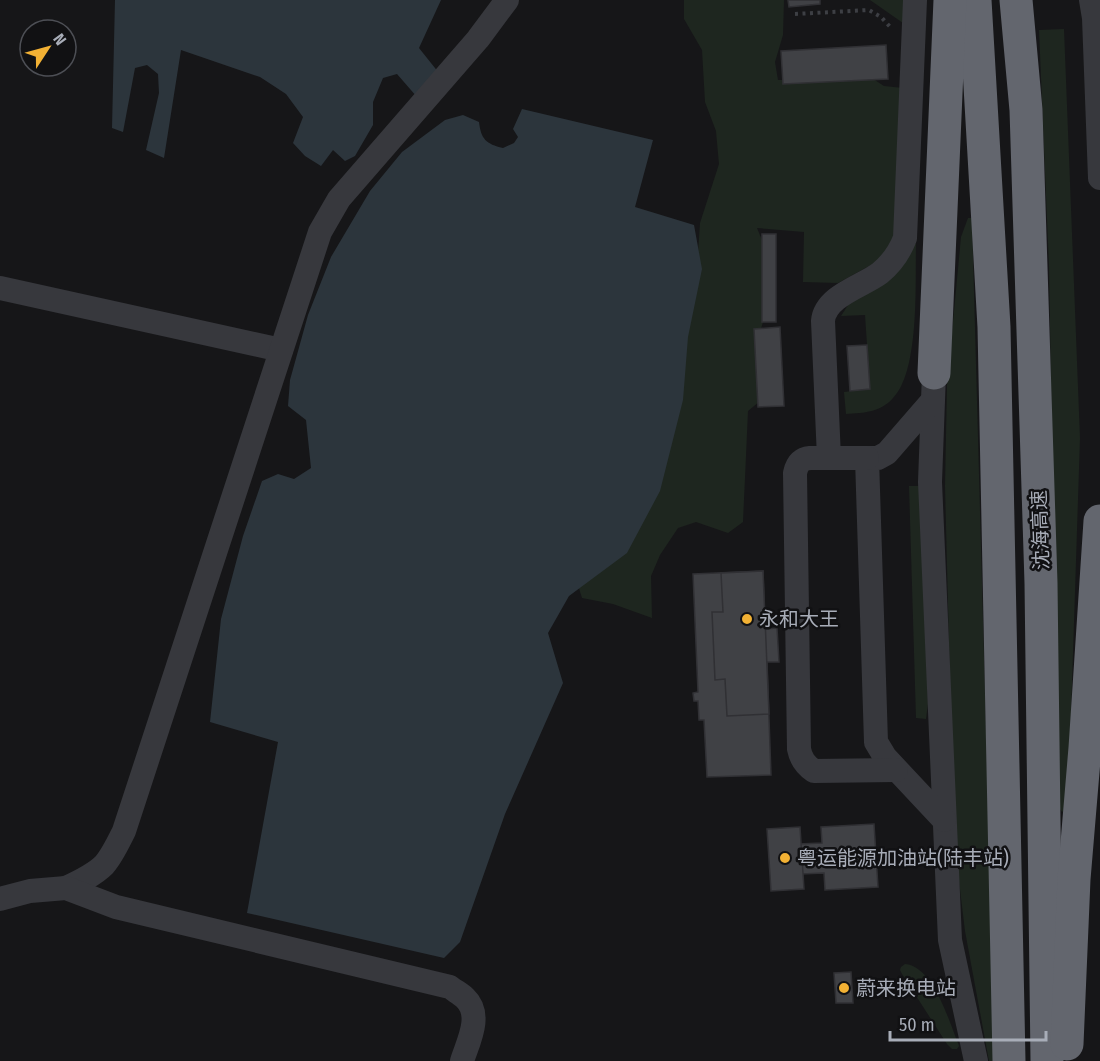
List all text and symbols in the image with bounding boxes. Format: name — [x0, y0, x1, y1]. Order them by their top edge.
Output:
north arrow — [18, 18, 78, 78]
text: N — [49, 30, 70, 49]
street label: 沈海高速 — [1027, 490, 1053, 570]
place label: 永和大王 — [759, 607, 839, 631]
marker: 永和大王 — [740, 612, 754, 626]
place label: 粤运能源加油站(陆丰站) — [797, 846, 1009, 870]
marker: 粤运能源加油站(陆丰站) — [778, 851, 792, 865]
place label: 蔚来换电站 — [856, 976, 956, 1000]
marker: 蔚来换电站 — [837, 981, 851, 995]
scale bar — [890, 1004, 1046, 1042]
text: 50 m — [899, 1014, 935, 1036]

